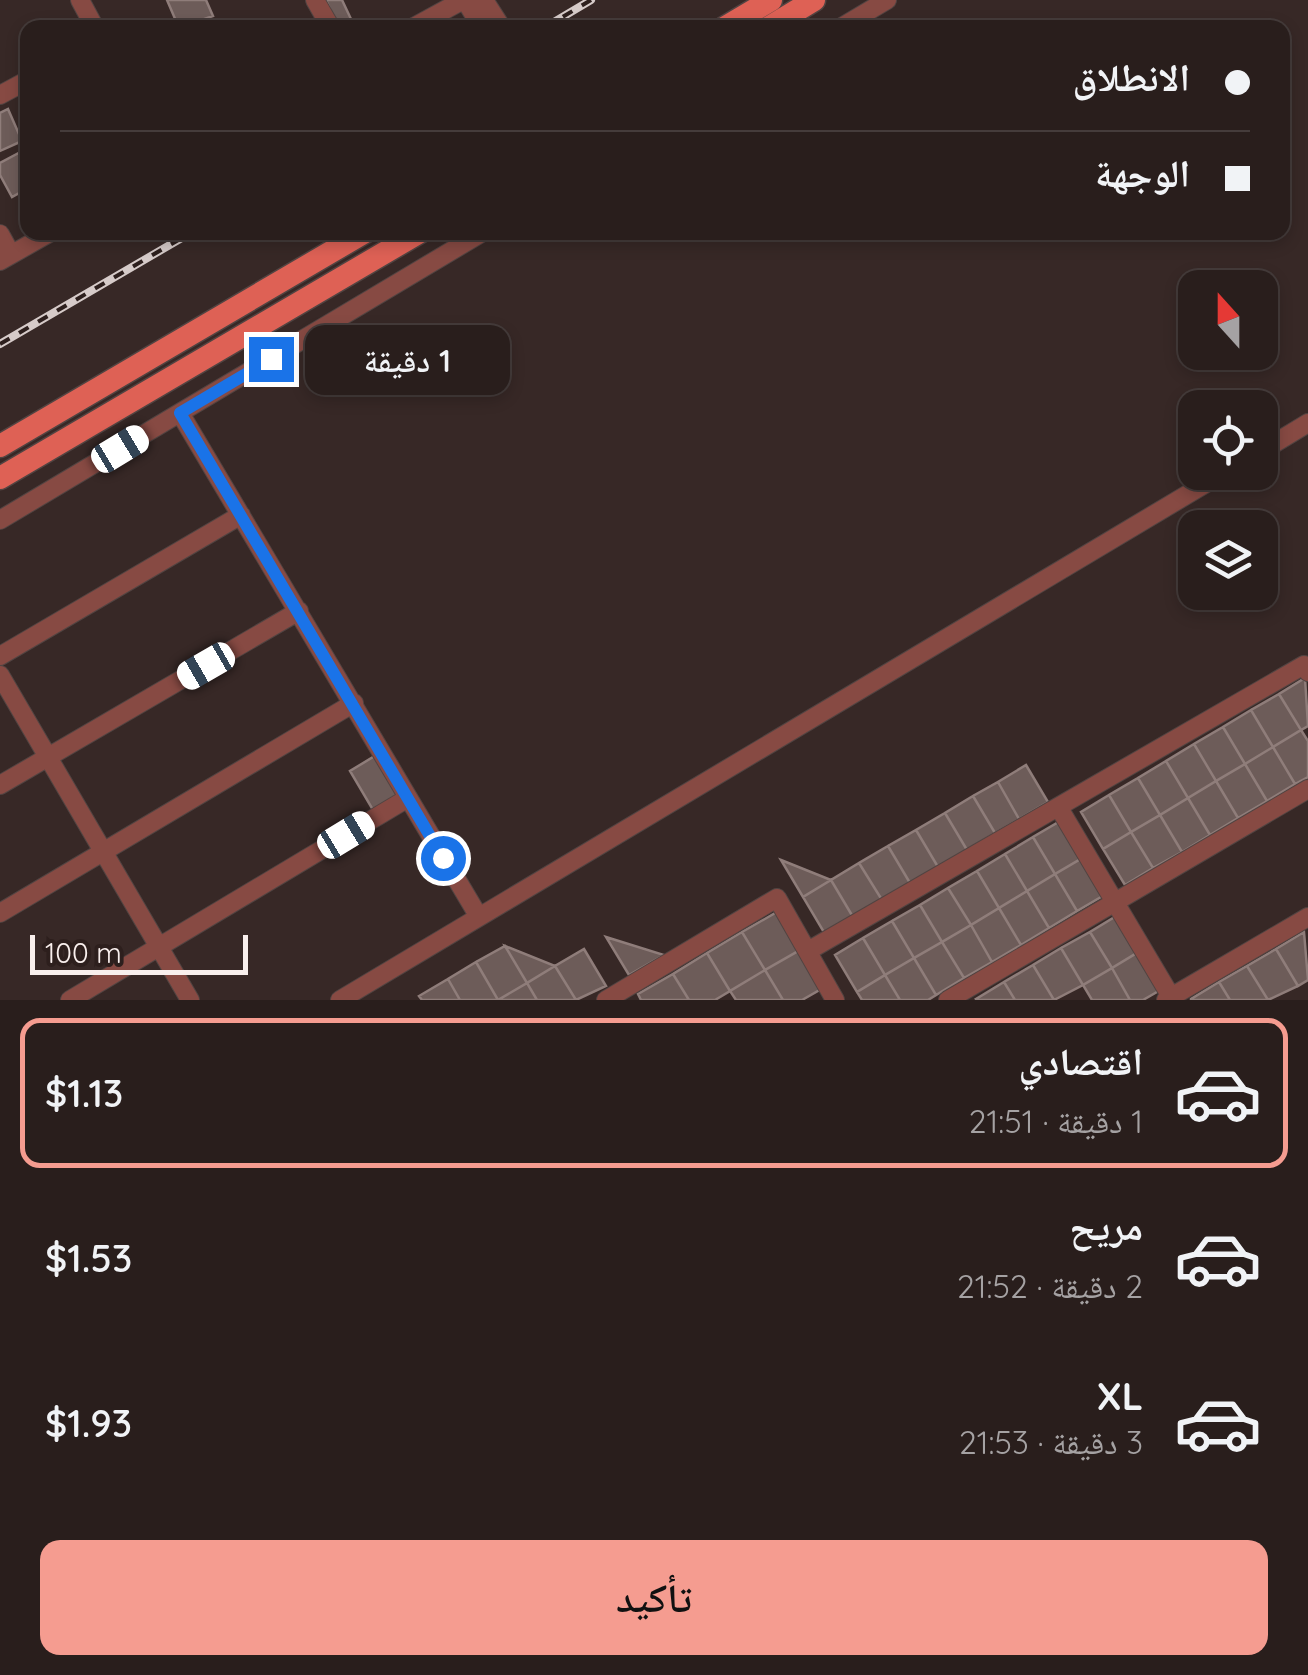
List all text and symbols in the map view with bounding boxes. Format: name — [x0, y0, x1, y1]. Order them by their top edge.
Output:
text: الانطلاق — [1072, 53, 1190, 101]
text: الوجهة — [1095, 149, 1190, 197]
north arrow — [1178, 270, 1278, 370]
map controls — [1178, 270, 1278, 610]
callout: 1 دقيقة — [306, 324, 511, 394]
route end — [249, 337, 294, 382]
text: 1 دقيقة — [364, 340, 451, 380]
button: locate — [1178, 390, 1278, 490]
car — [87, 421, 153, 477]
button: layers — [1178, 510, 1278, 610]
car — [173, 638, 239, 694]
car — [313, 807, 379, 863]
route start — [421, 836, 466, 881]
scale bar — [30, 930, 248, 974]
text: 100 m — [45, 935, 122, 970]
text: اقتصادي — [1019, 1037, 1143, 1085]
icon: car — [1173, 1048, 1263, 1138]
text: $1.13 — [45, 1069, 123, 1117]
text: 1 دقيقة · 21:51 — [969, 1101, 1143, 1141]
text: مريح — [1069, 1202, 1143, 1250]
icon: car — [1173, 1213, 1263, 1303]
text: $1.53 — [45, 1234, 132, 1282]
text: 2 دقيقة · 21:52 — [957, 1266, 1143, 1306]
text: XL — [1097, 1372, 1143, 1420]
icon: car — [1173, 1378, 1263, 1468]
text: $1.93 — [45, 1399, 132, 1447]
text: 3 دقيقة · 21:53 — [959, 1422, 1143, 1462]
button: تأكيد — [40, 1540, 1268, 1655]

